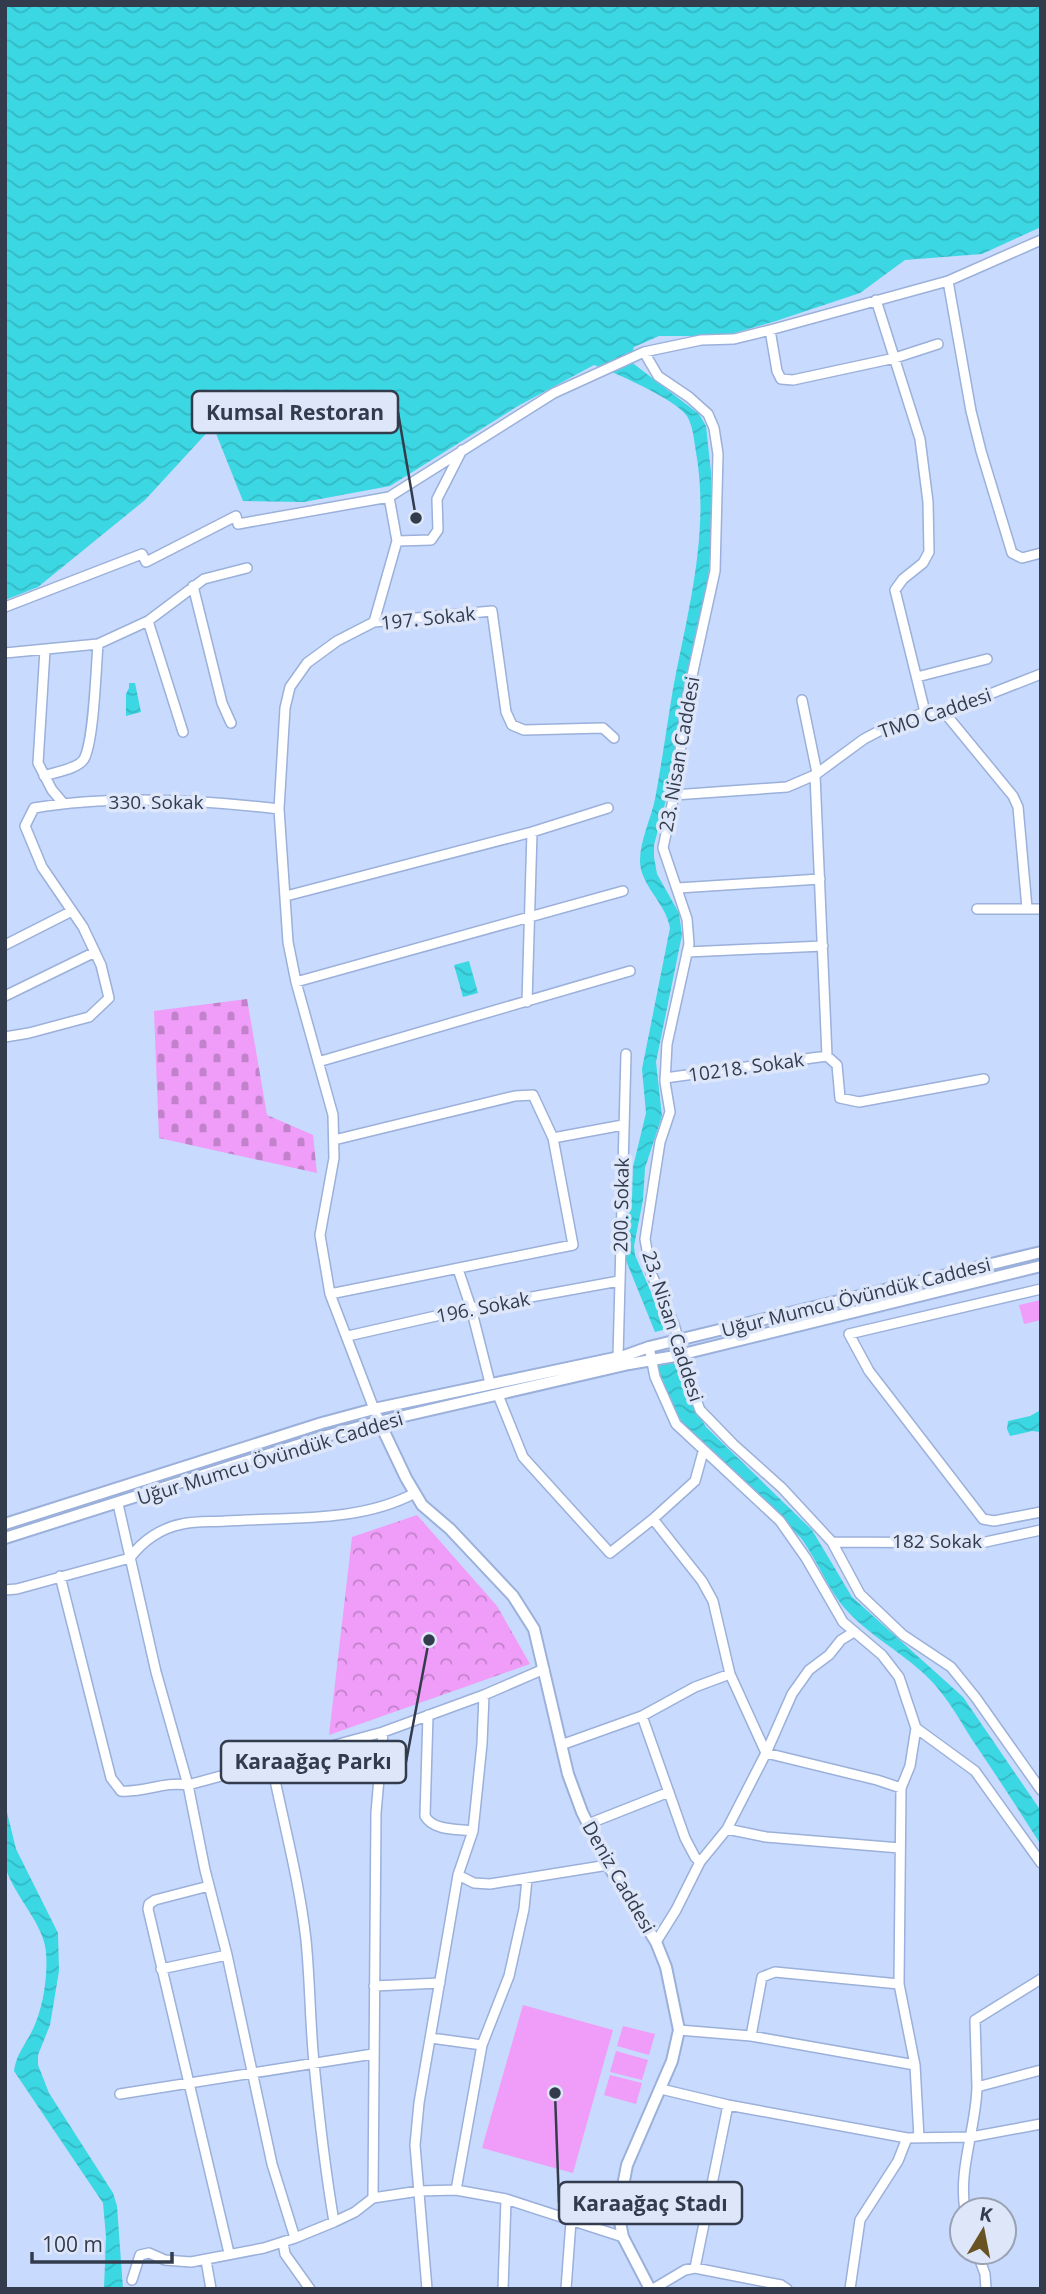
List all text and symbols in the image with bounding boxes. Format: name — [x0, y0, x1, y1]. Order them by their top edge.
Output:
callout: Kumsal Restoran — [192, 391, 398, 433]
text: Kumsal Restoran — [206, 398, 384, 426]
street label: 197. Sokak — [379, 600, 477, 636]
street label: 23. Nisan Caddesi — [653, 674, 705, 834]
street label: TMO Caddesi — [875, 682, 995, 744]
street label: 330. Sokak — [109, 789, 203, 815]
street label: 10218. Sokak — [686, 1046, 806, 1088]
street label: 200. Sokak — [607, 1157, 635, 1253]
street label: 23. Nisan Caddesi — [636, 1247, 710, 1405]
street label: Uğur Mumcu Övündük Caddesi — [719, 1251, 993, 1343]
street label: 196. Sokak — [434, 1285, 532, 1329]
street label: Uğur Mumcu Övündük Caddesi — [134, 1405, 406, 1511]
street label: 182 Sokak — [892, 1528, 982, 1554]
callout: Karaağaç Parkı — [221, 1741, 406, 1783]
text: Karaağaç Parkı — [234, 1747, 392, 1775]
street label: Deniz Caddesi — [576, 1816, 662, 1938]
callout: Karaağaç Stadı — [559, 2182, 742, 2224]
text: Karaağaç Stadı — [572, 2189, 728, 2217]
north arrow — [948, 2196, 1018, 2266]
text: K — [977, 2200, 995, 2228]
scale bar — [32, 2220, 172, 2264]
text: 100 m — [42, 2230, 103, 2258]

